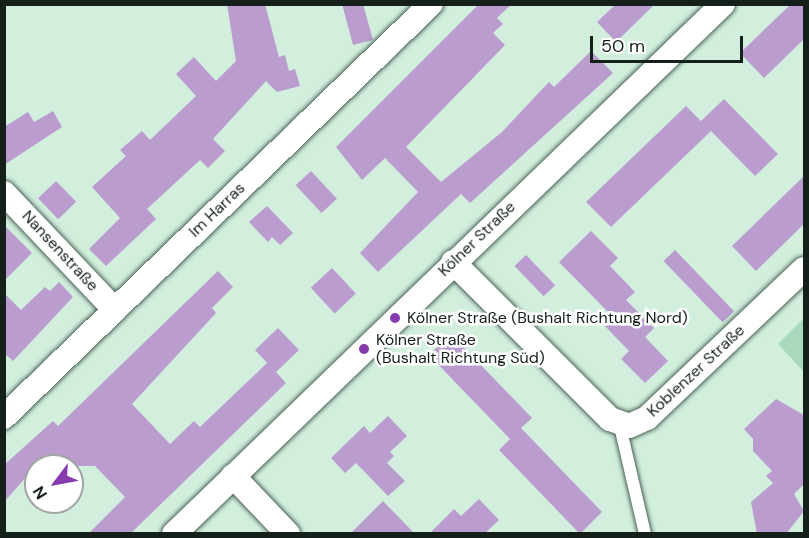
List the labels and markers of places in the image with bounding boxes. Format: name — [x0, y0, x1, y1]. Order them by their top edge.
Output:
place label: Kölner Straße (Bushalt Richtung Nord) — [407, 308, 688, 328]
marker: Kölner Straße (Bushalt Richtung Nord) — [388, 311, 402, 325]
place label: Kölner Straße (Bushalt Richtung Süd) — [376, 330, 545, 368]
marker: Kölner Straße (Bushalt Richtung Süd) — [357, 342, 371, 356]

